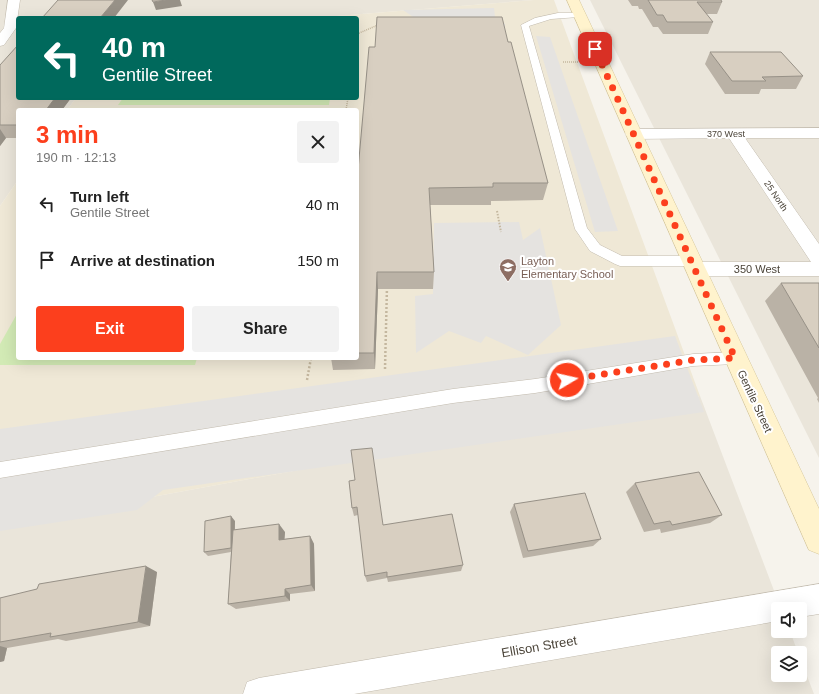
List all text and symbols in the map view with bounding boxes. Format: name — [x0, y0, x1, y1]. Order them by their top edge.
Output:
icon: left — [36, 32, 88, 84]
text: 40 m — [102, 32, 166, 63]
pin — [578, 32, 612, 66]
icon: arrive — [584, 38, 606, 60]
text: Gentile Street — [102, 65, 212, 85]
text: 3 min — [36, 121, 99, 148]
button: close — [297, 121, 339, 163]
street label: 370 West — [707, 129, 745, 139]
text: 190 m · 12:13 — [36, 150, 116, 165]
street label: 25 North — [762, 179, 790, 213]
text: Turn left — [70, 188, 129, 205]
icon: left — [36, 193, 58, 215]
text: 40 m — [306, 196, 339, 213]
text: Gentile Street — [70, 205, 150, 220]
icon: arrive — [36, 249, 58, 271]
text: Arrive at destination — [70, 252, 215, 269]
text: 150 m — [297, 252, 339, 269]
place label: Layton Elementary School — [521, 255, 613, 280]
school or university icon: Layton Elementary School — [498, 257, 518, 282]
street label: 350 West — [734, 263, 780, 275]
button: Exit — [36, 306, 184, 352]
button: Share — [192, 306, 339, 352]
position arrow — [546, 359, 588, 401]
street label: Gentile Street — [735, 368, 775, 434]
map controls — [771, 602, 807, 682]
button: sound — [771, 602, 807, 638]
street label: Ellison Street — [500, 632, 578, 661]
button: layers — [771, 646, 807, 682]

